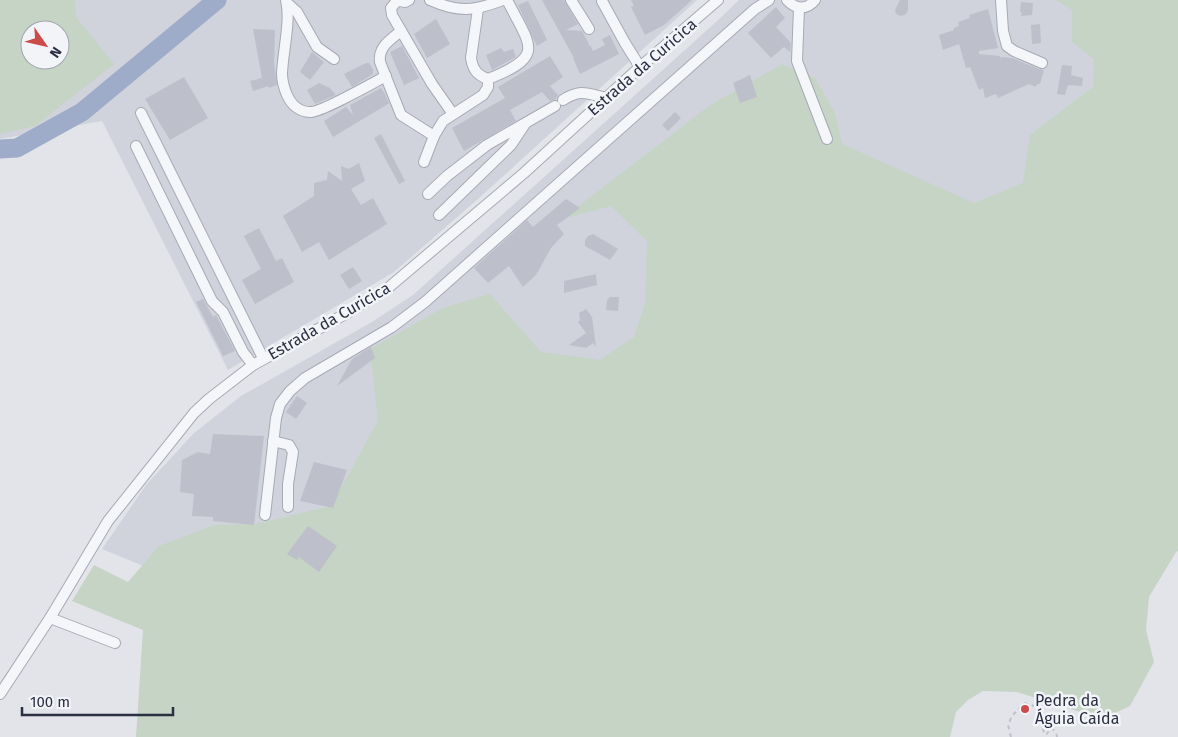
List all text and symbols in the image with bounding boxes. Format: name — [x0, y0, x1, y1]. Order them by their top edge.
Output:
street label: Estrada da Curicica — [584, 15, 700, 119]
north arrow — [20, 20, 70, 70]
text: N — [46, 43, 65, 61]
street label: Estrada da Curicica — [264, 278, 394, 364]
scale bar — [22, 684, 174, 716]
place label: Pedra da Águia Caída — [1035, 691, 1119, 728]
text: 100 m — [30, 693, 70, 711]
marker: Pedra da Águia Caída — [1019, 703, 1031, 715]

